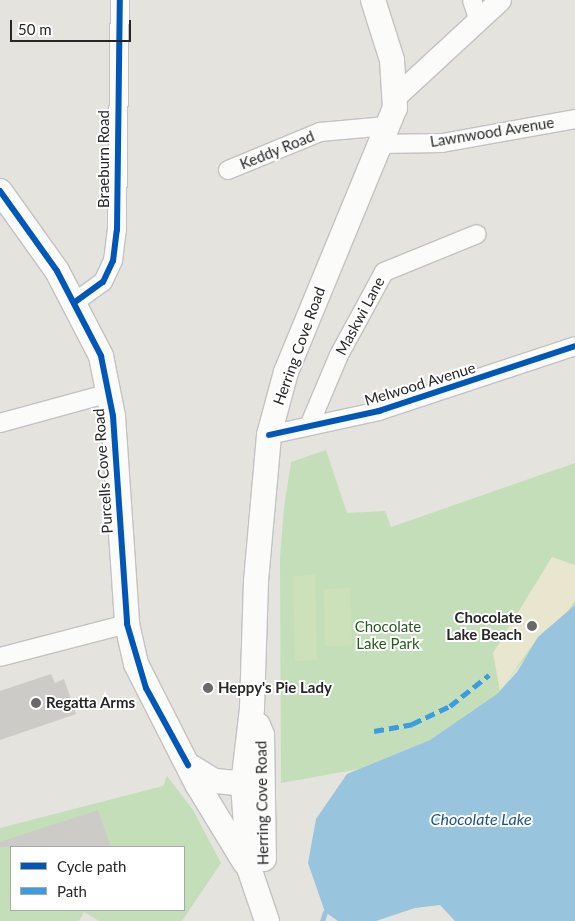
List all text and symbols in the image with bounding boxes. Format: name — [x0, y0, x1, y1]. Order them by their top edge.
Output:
scale bar — [12, 10, 134, 42]
text: 50 m — [18, 20, 52, 38]
street label: Braeburn Road — [95, 110, 113, 208]
street label: Lawnwood Avenue — [428, 113, 556, 151]
street label: Keddy Road — [237, 127, 317, 173]
street label: Maskwi Lane — [332, 274, 388, 358]
street label: Herring Cove Road — [269, 284, 329, 408]
street label: Melwood Avenue — [362, 358, 478, 410]
street label: Purcells Cove Road — [90, 408, 116, 534]
place label: Chocolate Lake Beach — [446, 608, 522, 643]
park label: Chocolate Lake Park — [355, 617, 421, 652]
marker: Chocolate Lake Beach — [526, 620, 538, 632]
place label: Heppy's Pie Lady — [218, 679, 332, 697]
marker: Heppy's Pie Lady — [202, 682, 214, 694]
place label: Regatta Arms — [46, 694, 136, 712]
marker: Regatta Arms — [30, 697, 42, 709]
street label: Herring Cove Road — [252, 741, 272, 865]
water label: Chocolate Lake — [430, 809, 532, 829]
legend — [10, 846, 185, 911]
text: Cycle path — [57, 857, 126, 875]
text: Path — [57, 882, 87, 900]

